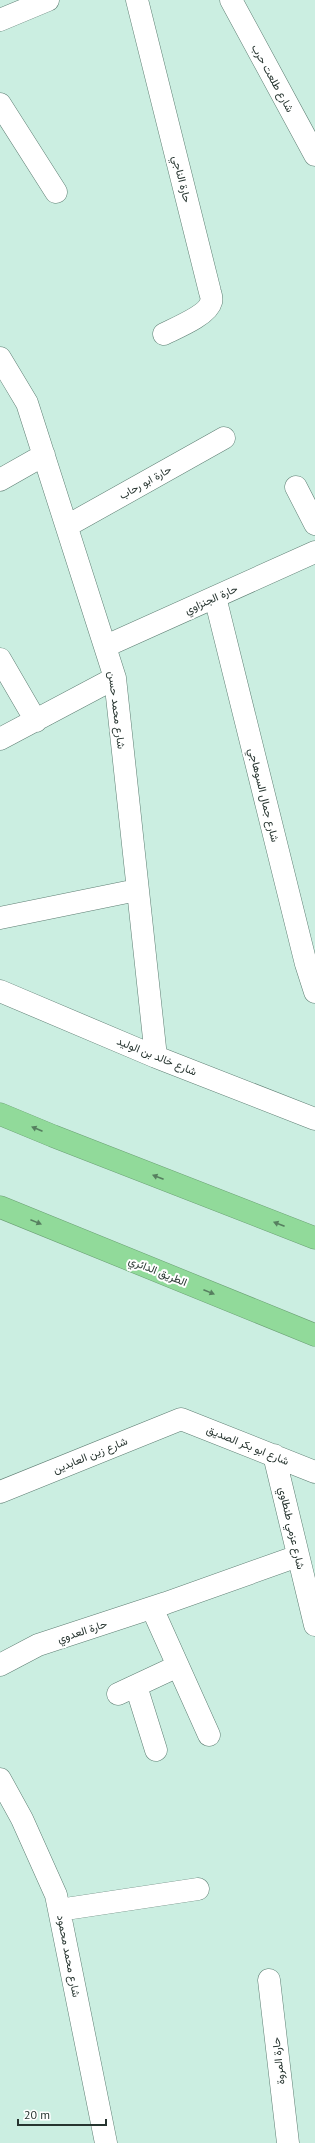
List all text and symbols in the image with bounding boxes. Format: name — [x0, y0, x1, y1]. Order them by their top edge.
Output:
street label: شارع طلعت حرب — [248, 42, 298, 115]
street label: حارة الناجي — [166, 154, 195, 205]
street label: حارة ابو رحاب — [116, 462, 174, 502]
street label: حارة الجنزاوي — [182, 581, 241, 620]
street label: شارع محمد حسن — [104, 670, 129, 750]
street label: شارع جمال السوهاجي — [243, 746, 283, 845]
street label: شارع خالد بن الوليد — [115, 1034, 199, 1079]
one-way arrow — [30, 1126, 42, 1132]
one-way arrow — [152, 1174, 163, 1180]
one-way arrow — [31, 1219, 42, 1225]
one-way arrow — [272, 1221, 284, 1227]
street label: الطريق الدائري — [126, 1253, 189, 1292]
one-way arrow — [203, 1289, 215, 1295]
street label: شارع ابو بكر الصديق — [204, 1422, 292, 1469]
street label: شارع زين العابدين — [51, 1434, 130, 1477]
street label: شارع عزمي طنطاوي — [273, 1485, 308, 1572]
street label: حارة العدوي — [55, 1616, 110, 1649]
street label: شارع محمد محمود — [53, 1914, 84, 1999]
street label: حارة المروة — [269, 2037, 287, 2085]
scale bar — [18, 2101, 106, 2127]
text: 20 m — [24, 2107, 50, 2122]

